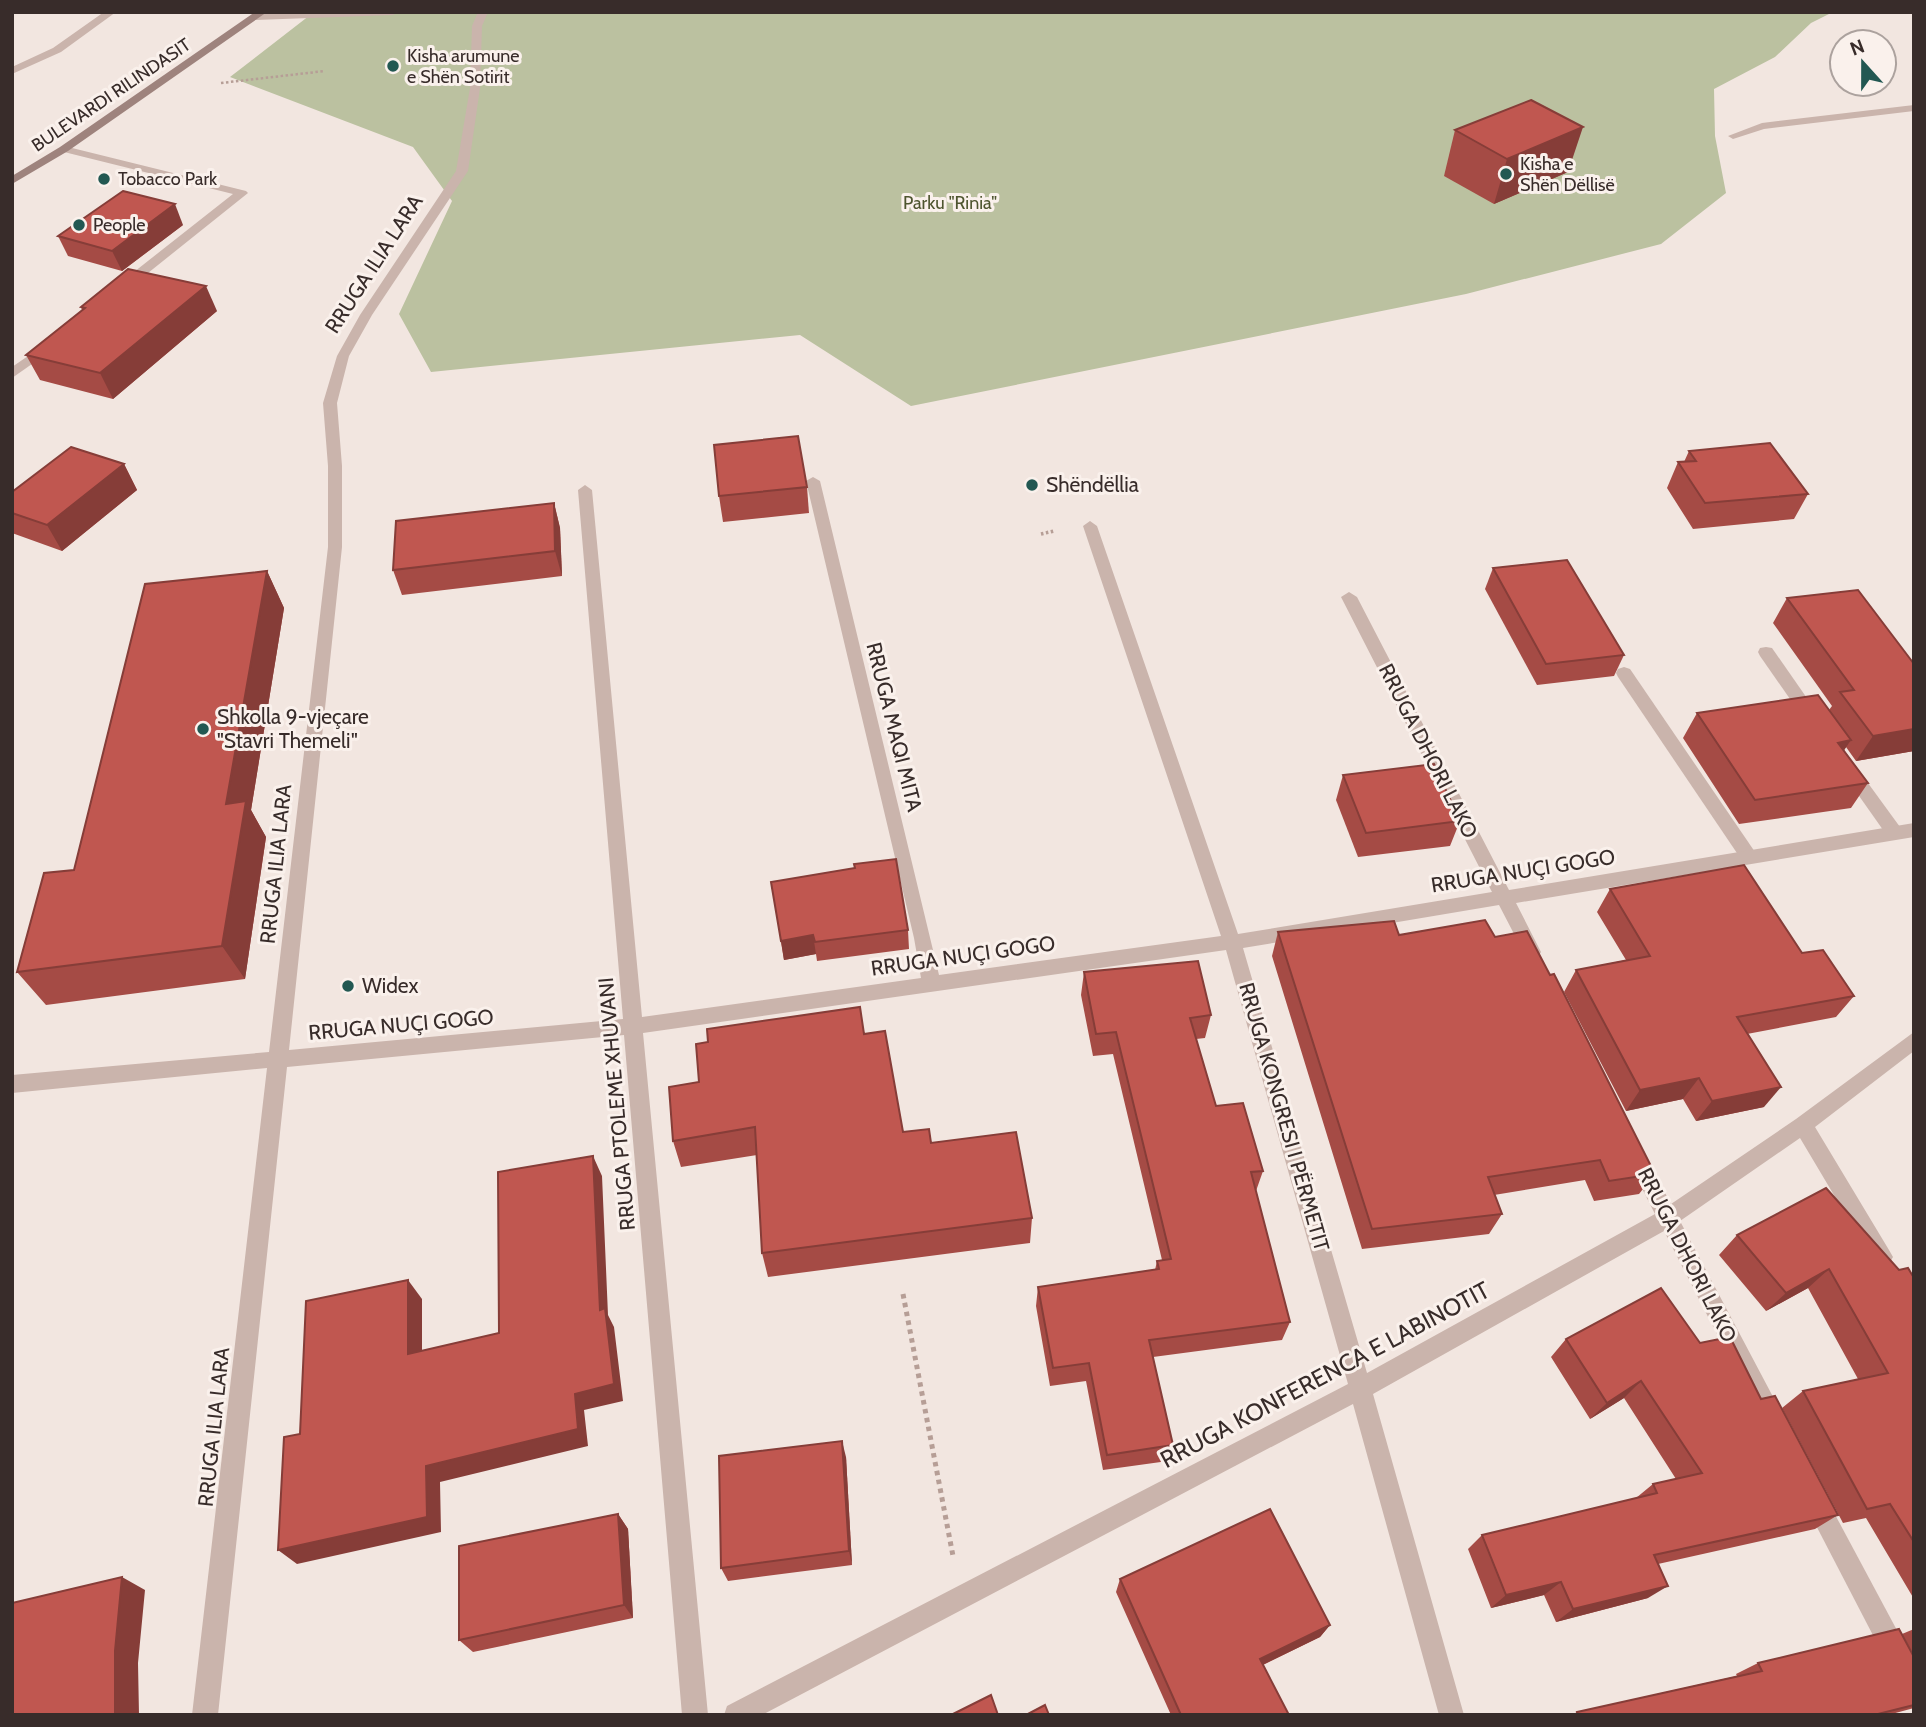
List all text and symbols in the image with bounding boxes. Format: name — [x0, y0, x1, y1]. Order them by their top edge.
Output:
north arrow — [1828, 28, 1898, 98]
street label: BULEVARDI RILINDASIT — [27, 33, 195, 156]
text: N — [1847, 34, 1867, 61]
place label: Kisha arumune e Shën Sotirit — [407, 45, 520, 88]
marker: Kisha arumune e Shën Sotirit — [385, 58, 401, 74]
place label: Kisha e Shën Dëllisë — [1520, 153, 1615, 196]
marker: Kisha e Shën Dëllisë — [1498, 166, 1514, 182]
place label: Tobacco Park — [118, 168, 218, 190]
marker: Tobacco Park — [96, 171, 112, 187]
street label: RRUGA ILIA LARA — [319, 190, 428, 338]
park label: Parku "Rinia" — [903, 192, 997, 214]
place label: People — [93, 214, 146, 236]
marker: People — [71, 217, 87, 233]
place label: Shëndëllia — [1046, 472, 1139, 497]
marker: Shëndëllia — [1024, 477, 1040, 493]
street label: RRUGA MAQI MITA — [861, 640, 928, 814]
street label: RRUGA DHORI LAKO — [1374, 659, 1483, 842]
place label: Shkolla 9-vjeçare "Stavri Themeli" — [217, 704, 369, 753]
marker: Shkolla 9-vjeçare "Stavri Themeli" — [195, 721, 211, 737]
street label: RRUGA ILIA LARA — [255, 783, 296, 945]
street label: RRUGA NUÇI GOGO — [1429, 844, 1617, 897]
street label: RRUGA NUÇI GOGO — [869, 930, 1057, 981]
place label: Widex — [362, 973, 419, 998]
street label: RRUGA PTOLEME XHUVANI — [593, 976, 640, 1232]
marker: Widex — [340, 978, 356, 994]
street label: RRUGA KONGRESI I PËRMETIT — [1234, 980, 1335, 1254]
street label: RRUGA NUÇI GOGO — [307, 1004, 495, 1045]
street label: RRUGA DHORI LAKO — [1633, 1163, 1742, 1346]
street label: RRUGA KONFERENCA E LABINOTIT — [1155, 1275, 1495, 1474]
street label: RRUGA ILIA LARA — [193, 1346, 234, 1508]

